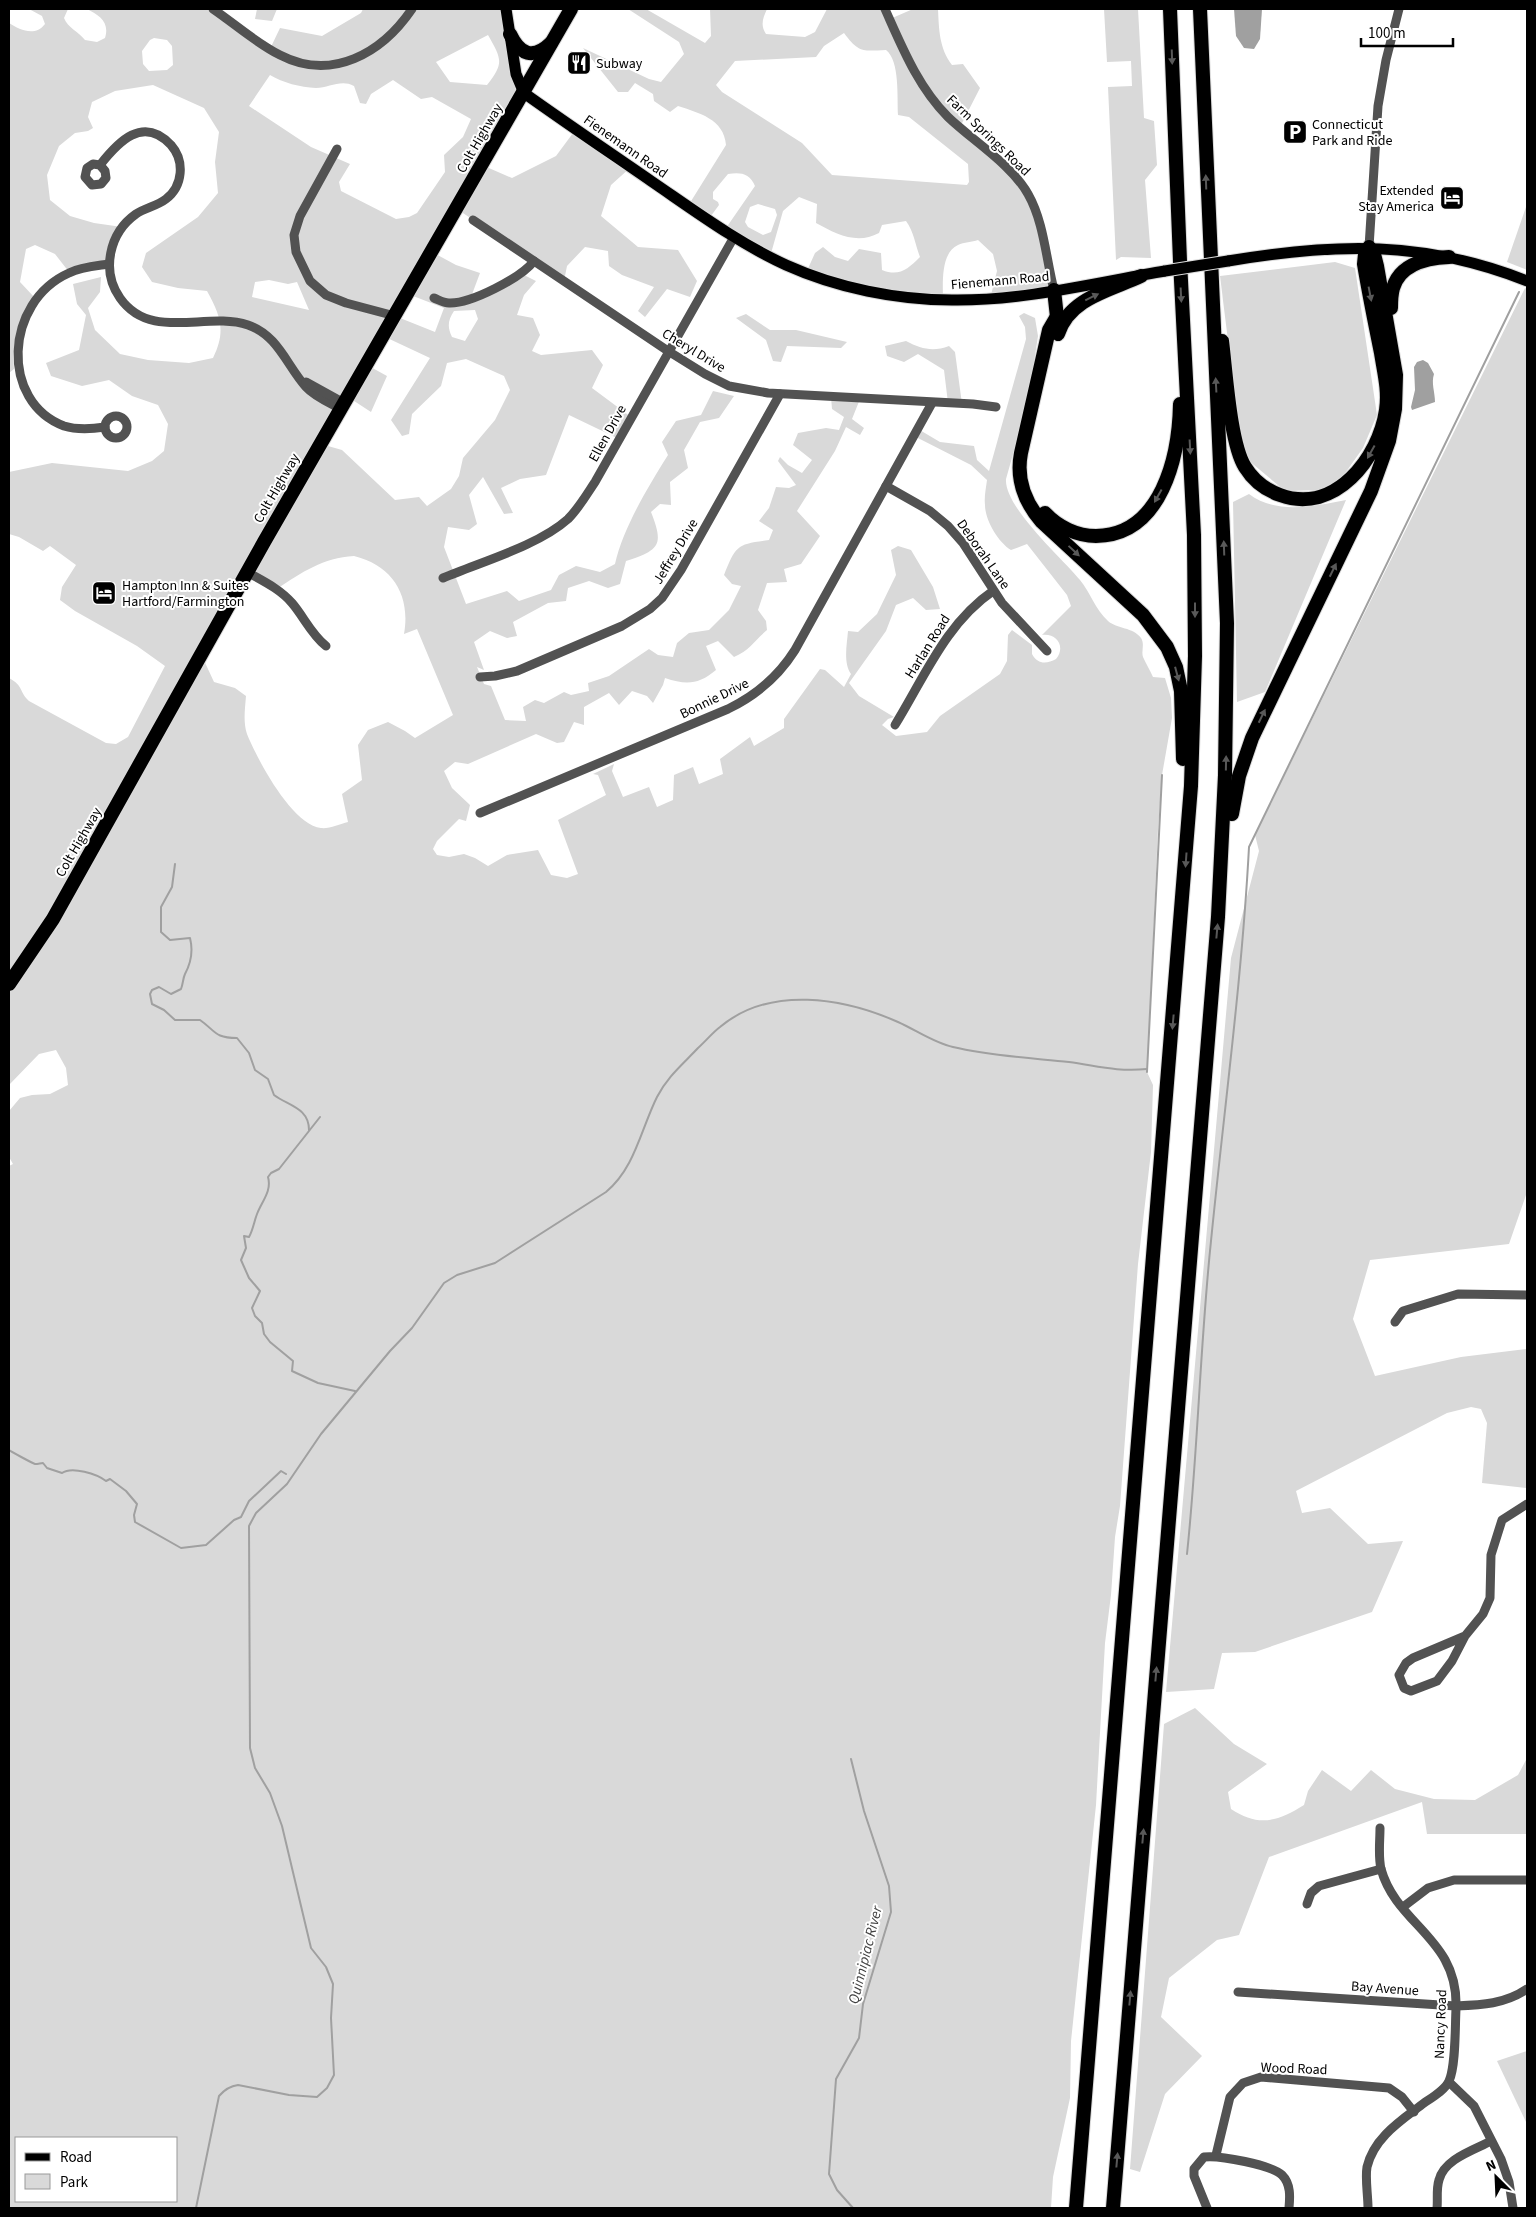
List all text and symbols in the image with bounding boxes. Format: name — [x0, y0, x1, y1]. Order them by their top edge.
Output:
scale bar — [1361, 15, 1454, 47]
text: 100 m — [1368, 23, 1406, 44]
restaurant icon: Subway — [566, 50, 592, 76]
one-way arrow — [1169, 50, 1177, 66]
place label: Subway — [596, 54, 643, 74]
street label: Farm Springs Road — [942, 90, 1035, 181]
street label: Colt Highway — [452, 100, 508, 177]
street label: Fienemann Road — [579, 110, 672, 183]
place label: Connecticut Park and Ride — [1312, 115, 1392, 151]
parking icon: Connecticut Park and Ride — [1282, 119, 1308, 145]
one-way arrow — [1202, 174, 1210, 190]
place label: Extended Stay America — [1358, 181, 1434, 217]
hotel icon: Extended Stay America — [1439, 185, 1465, 211]
street label: Fienemann Road — [950, 267, 1050, 295]
one-way arrow — [1366, 286, 1374, 302]
one-way arrow — [1178, 287, 1186, 303]
one-way arrow — [1084, 293, 1099, 302]
street label: Cheryl Drive — [658, 324, 729, 378]
one-way arrow — [1212, 377, 1220, 393]
street label: Ellen Drive — [584, 401, 632, 466]
one-way arrow — [1187, 440, 1195, 456]
one-way arrow — [1367, 445, 1375, 460]
street label: Colt Highway — [249, 450, 305, 527]
one-way arrow — [1154, 489, 1163, 503]
street label: Jeffrey Drive — [648, 515, 703, 588]
street label: Deborah Lane — [952, 516, 1015, 594]
one-way arrow — [1220, 539, 1228, 555]
one-way arrow — [1068, 546, 1080, 557]
one-way arrow — [1329, 563, 1337, 577]
place label: Hampton Inn & Suites Hartford/Farmington — [122, 576, 249, 612]
hotel icon: Hampton Inn & Suites Hartford/Farmington — [91, 580, 117, 606]
one-way arrow — [1191, 602, 1199, 618]
street label: Harlan Road — [900, 611, 955, 682]
one-way arrow — [1173, 666, 1181, 681]
street label: Bonnie Drive — [676, 674, 752, 724]
one-way arrow — [1258, 709, 1266, 723]
one-way arrow — [1222, 754, 1230, 770]
street label: Colt Highway — [51, 804, 107, 881]
one-way arrow — [1182, 852, 1190, 868]
one-way arrow — [1213, 923, 1221, 939]
one-way arrow — [1169, 1014, 1177, 1030]
one-way arrow — [1153, 1665, 1161, 1681]
one-way arrow — [1140, 1827, 1148, 1843]
water label: Quinnipiac River — [843, 1903, 888, 2006]
street label: Bay Avenue — [1350, 1977, 1419, 2001]
one-way arrow — [1126, 1989, 1134, 2005]
street label: Nancy Road — [1430, 1989, 1452, 2059]
street label: Wood Road — [1260, 2058, 1328, 2080]
legend — [15, 2137, 178, 2202]
text: Road — [60, 2147, 92, 2168]
one-way arrow — [1113, 2151, 1121, 2167]
north arrow — [1471, 2152, 1521, 2202]
text: N — [1483, 2155, 1499, 2177]
text: Park — [60, 2172, 89, 2193]

